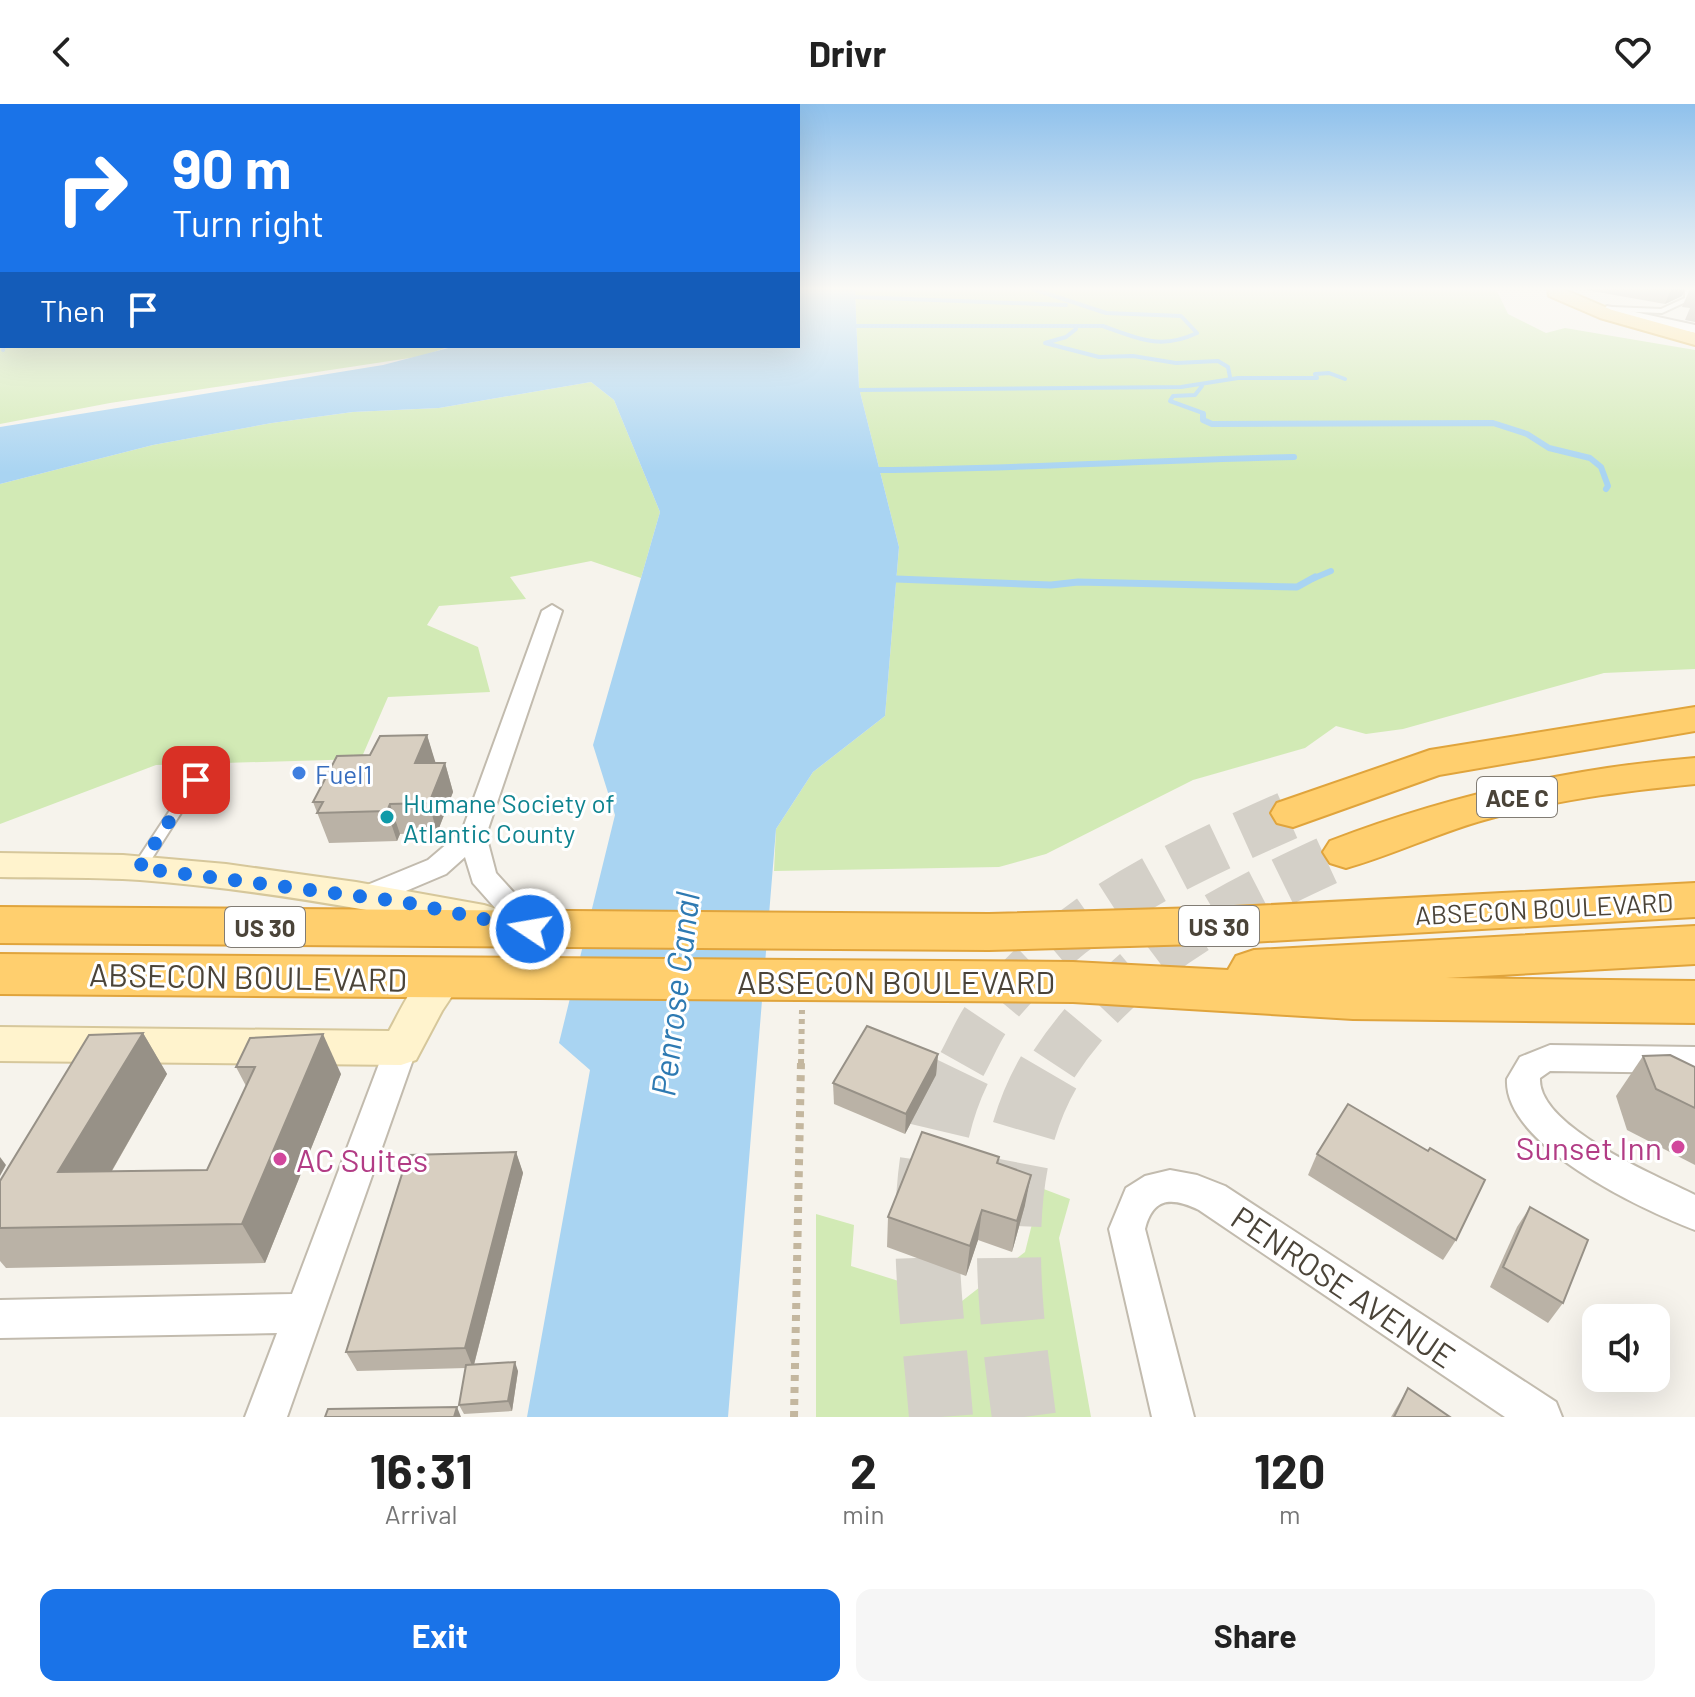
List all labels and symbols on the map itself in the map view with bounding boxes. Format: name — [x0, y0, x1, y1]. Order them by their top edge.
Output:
pin — [162, 746, 230, 814]
place label: Fuel1 — [315, 758, 372, 789]
marker: Fuel1 — [290, 764, 308, 782]
road number: ACE C — [1477, 777, 1557, 817]
place label: Humane Society of Atlantic County — [403, 787, 615, 848]
marker: Humane Society of Atlantic County — [378, 808, 396, 826]
street label: ABSECON BOULEVARD — [1414, 886, 1674, 930]
position arrow — [488, 887, 572, 971]
water label: Penrose Canal — [641, 889, 707, 1098]
road number: US 30 — [1179, 906, 1259, 946]
road number: US 30 — [225, 907, 305, 947]
street label: ABSECON BOULEVARD — [89, 954, 407, 998]
street label: ABSECON BOULEVARD — [737, 962, 1055, 1000]
place label: Sunset Inn — [1516, 1128, 1662, 1166]
marker: Sunset Inn — [1669, 1138, 1687, 1156]
place label: AC Suites — [296, 1140, 428, 1178]
marker: AC Suites — [271, 1150, 289, 1168]
street label: PENROSE AVENUE — [1225, 1197, 1463, 1375]

